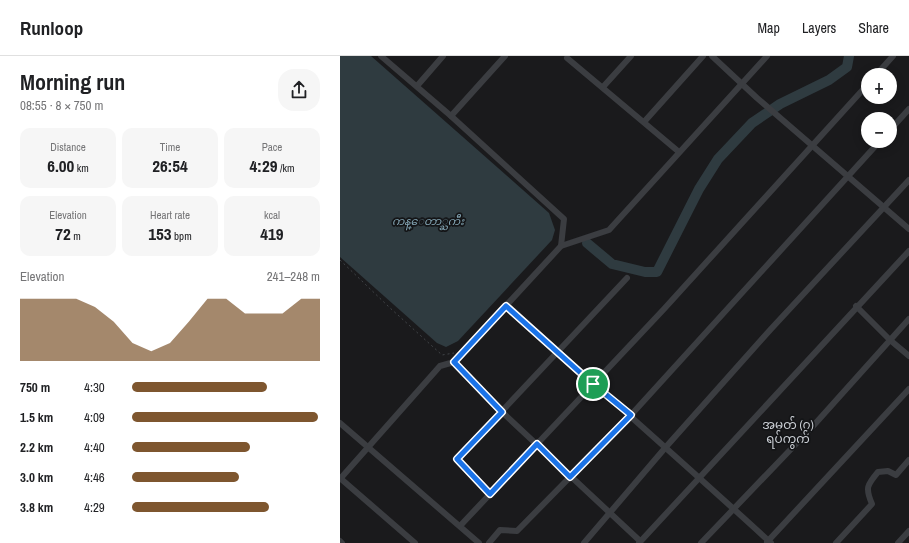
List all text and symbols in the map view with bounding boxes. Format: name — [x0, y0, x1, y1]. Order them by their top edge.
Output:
text: Runloop — [20, 15, 83, 41]
text: Map — [758, 19, 780, 37]
text: Layers — [802, 19, 836, 37]
text: Share — [858, 19, 889, 37]
text: Morning run — [20, 67, 125, 97]
map controls — [861, 68, 897, 148]
button: + — [861, 68, 897, 104]
button: share — [278, 69, 320, 111]
text: 08:55 · 8 × 750 m — [20, 97, 103, 114]
button: − — [861, 112, 897, 148]
text: Distance — [50, 140, 86, 154]
text: Time — [160, 140, 180, 154]
text: Pace — [262, 140, 282, 154]
text: 6.00 — [47, 154, 74, 177]
text: 26:54 — [152, 154, 188, 177]
text: 4:29 — [250, 154, 277, 177]
text: km — [74, 161, 89, 175]
text: /km — [277, 161, 294, 175]
text: Elevation — [49, 208, 87, 222]
text: Heart rate — [150, 208, 190, 222]
text: kcal — [264, 208, 280, 222]
water label: ကန္ေတာ္ႀကီး — [392, 213, 465, 231]
text: 72 — [55, 222, 71, 245]
text: 153 — [148, 222, 172, 245]
text: 419 — [260, 222, 284, 245]
text: m — [71, 229, 81, 243]
text: bpm — [172, 229, 192, 243]
text: Elevation — [20, 268, 64, 285]
text: 241–248 m — [267, 268, 320, 285]
pin — [576, 367, 610, 401]
icon: arrive — [582, 373, 604, 395]
text: 750 m — [20, 379, 50, 396]
text: 4:30 — [84, 379, 105, 396]
text: 1.5 km — [20, 409, 53, 426]
text: 4:09 — [84, 409, 105, 426]
district label: အမှတ် (၇) ရပ်ကွက် — [762, 416, 814, 449]
text: 2.2 km — [20, 439, 53, 456]
text: 4:40 — [84, 439, 105, 456]
text: 3.0 km — [20, 469, 53, 486]
text: 4:46 — [84, 469, 105, 486]
text: 3.8 km — [20, 499, 53, 516]
text: 4:29 — [84, 499, 105, 516]

